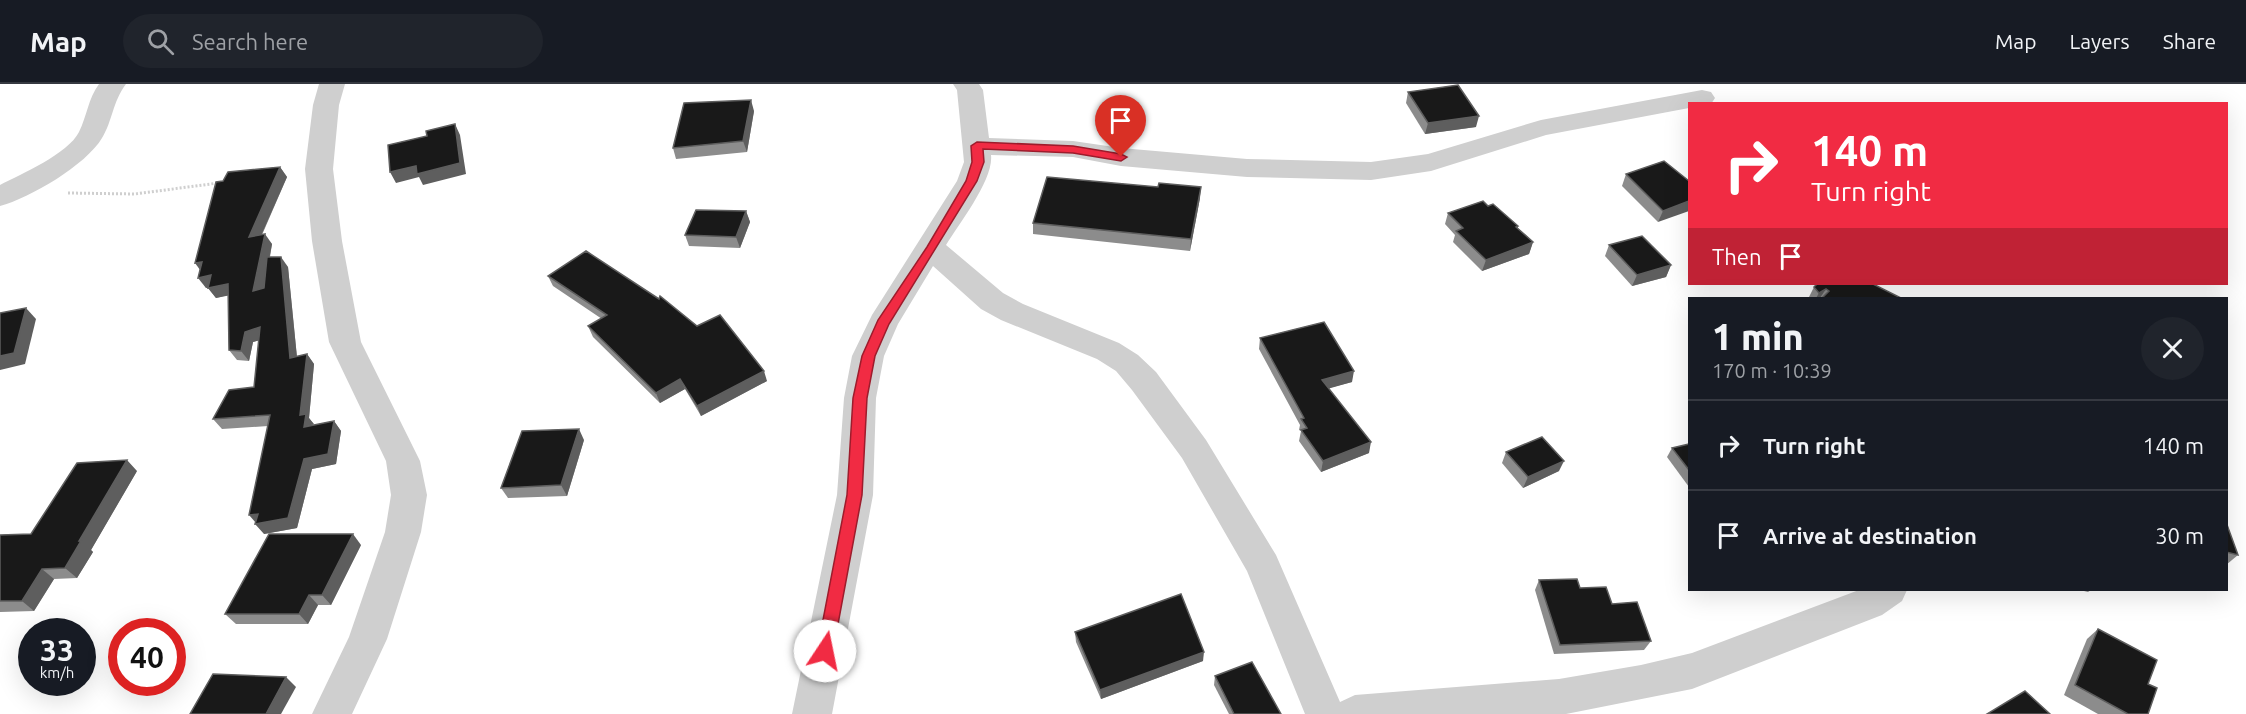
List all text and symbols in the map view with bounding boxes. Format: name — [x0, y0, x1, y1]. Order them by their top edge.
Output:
search box — [123, 14, 543, 68]
icon: search — [144, 25, 177, 58]
text: Map — [30, 26, 87, 57]
text: Search here — [192, 29, 308, 54]
text: Map — [1995, 29, 2036, 53]
text: Layers — [2069, 29, 2130, 53]
text: Share — [2163, 29, 2216, 53]
pin — [1095, 95, 1146, 157]
icon: arrive — [1104, 104, 1137, 137]
icon: right — [1712, 126, 1790, 204]
text: 140 m — [1811, 127, 1928, 174]
text: Turn right — [1811, 176, 1931, 206]
icon: arrive — [1774, 240, 1807, 273]
text: Then — [1712, 244, 1762, 269]
text: 1 min — [1712, 316, 1804, 357]
button: close — [2141, 317, 2204, 380]
text: 170 m · 10:39 — [1712, 359, 1832, 382]
icon: right — [1712, 429, 1745, 462]
text: Turn right — [1763, 433, 1865, 458]
text: 140 m — [2143, 433, 2204, 458]
icon: arrive — [1712, 519, 1745, 552]
text: Arrive at destination — [1763, 523, 1977, 548]
text: 30 m — [2155, 523, 2204, 548]
speed limit sign: 40 — [108, 618, 186, 696]
position arrow — [793, 619, 857, 683]
text: 33 — [40, 633, 74, 667]
text: km/h — [40, 664, 74, 681]

